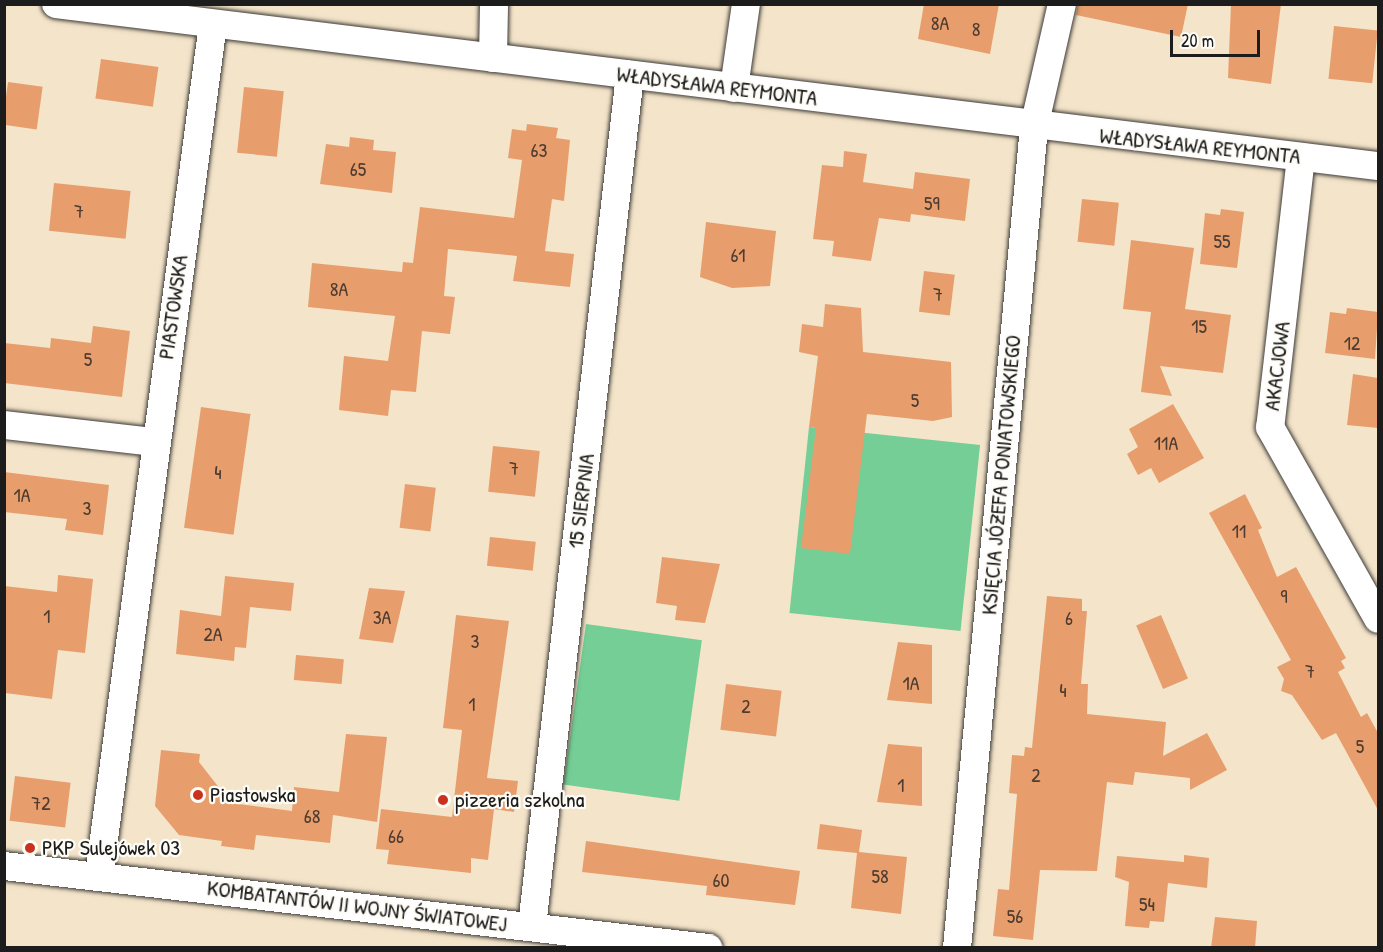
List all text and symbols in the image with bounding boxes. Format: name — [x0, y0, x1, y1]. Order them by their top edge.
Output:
house number: 8A — [931, 10, 949, 34]
house number: 8 — [972, 16, 980, 40]
scale bar — [1173, 18, 1263, 56]
text: 20 m — [1181, 28, 1214, 53]
street label: WŁADYSŁAWA REYMONTA — [615, 61, 819, 111]
street label: WŁADYSŁAWA REYMONTA — [1098, 122, 1302, 170]
house number: 63 — [531, 137, 547, 161]
house number: 65 — [350, 156, 366, 180]
house number: 59 — [924, 190, 940, 214]
house number: 7 — [74, 198, 84, 222]
house number: 55 — [1214, 228, 1230, 252]
house number: 61 — [730, 242, 746, 266]
street label: PIASTOWSKA — [153, 253, 193, 361]
house number: 8A — [330, 276, 348, 300]
house number: 7 — [933, 281, 943, 305]
house number: 15 — [1191, 313, 1207, 337]
street label: AKACJOWA — [1258, 320, 1296, 412]
house number: 12 — [1344, 330, 1360, 354]
street label: KSIĘCIA JÓZEFA PONIATOWSKIEGO — [976, 334, 1026, 616]
house number: 5 — [84, 346, 92, 370]
house number: 5 — [911, 387, 919, 411]
house number: 11A — [1154, 430, 1178, 454]
street label: 15 SIERPNIA — [562, 452, 600, 550]
house number: 7 — [509, 455, 519, 479]
house number: 4 — [214, 459, 222, 483]
house number: 1A — [13, 482, 31, 506]
house number: 3 — [83, 495, 91, 519]
house number: 11 — [1232, 518, 1246, 542]
house number: 9 — [1280, 583, 1288, 607]
house number: 1 — [43, 603, 51, 627]
house number: 3A — [373, 604, 391, 628]
house number: 6 — [1065, 605, 1073, 629]
house number: 2A — [203, 621, 223, 645]
house number: 3 — [471, 628, 479, 652]
house number: 7 — [1305, 658, 1315, 682]
house number: 1A — [902, 670, 920, 694]
house number: 4 — [1059, 677, 1067, 701]
house number: 1 — [468, 691, 476, 715]
house number: 2 — [741, 693, 751, 717]
house number: 5 — [1356, 733, 1364, 757]
house number: 2 — [1031, 762, 1041, 786]
house number: 1 — [897, 772, 905, 796]
place label: Piastowska — [210, 782, 295, 808]
place label: pizzeria szkolna — [455, 787, 584, 813]
marker: Piastowska — [191, 788, 205, 802]
house number: 72 — [31, 790, 51, 814]
marker: pizzeria szkolna — [436, 793, 450, 807]
house number: 68 — [304, 803, 320, 827]
house number: 66 — [388, 823, 404, 847]
place label: PKP Sulejówek 03 — [42, 835, 180, 861]
marker: PKP Sulejówek 03 — [23, 841, 37, 855]
house number: 58 — [871, 863, 889, 887]
house number: 60 — [713, 867, 729, 891]
street label: KOMBATANTÓW II WOJNY ŚWIATOWEJ — [206, 875, 508, 937]
house number: 54 — [1139, 891, 1155, 915]
house number: 56 — [1007, 903, 1023, 927]

